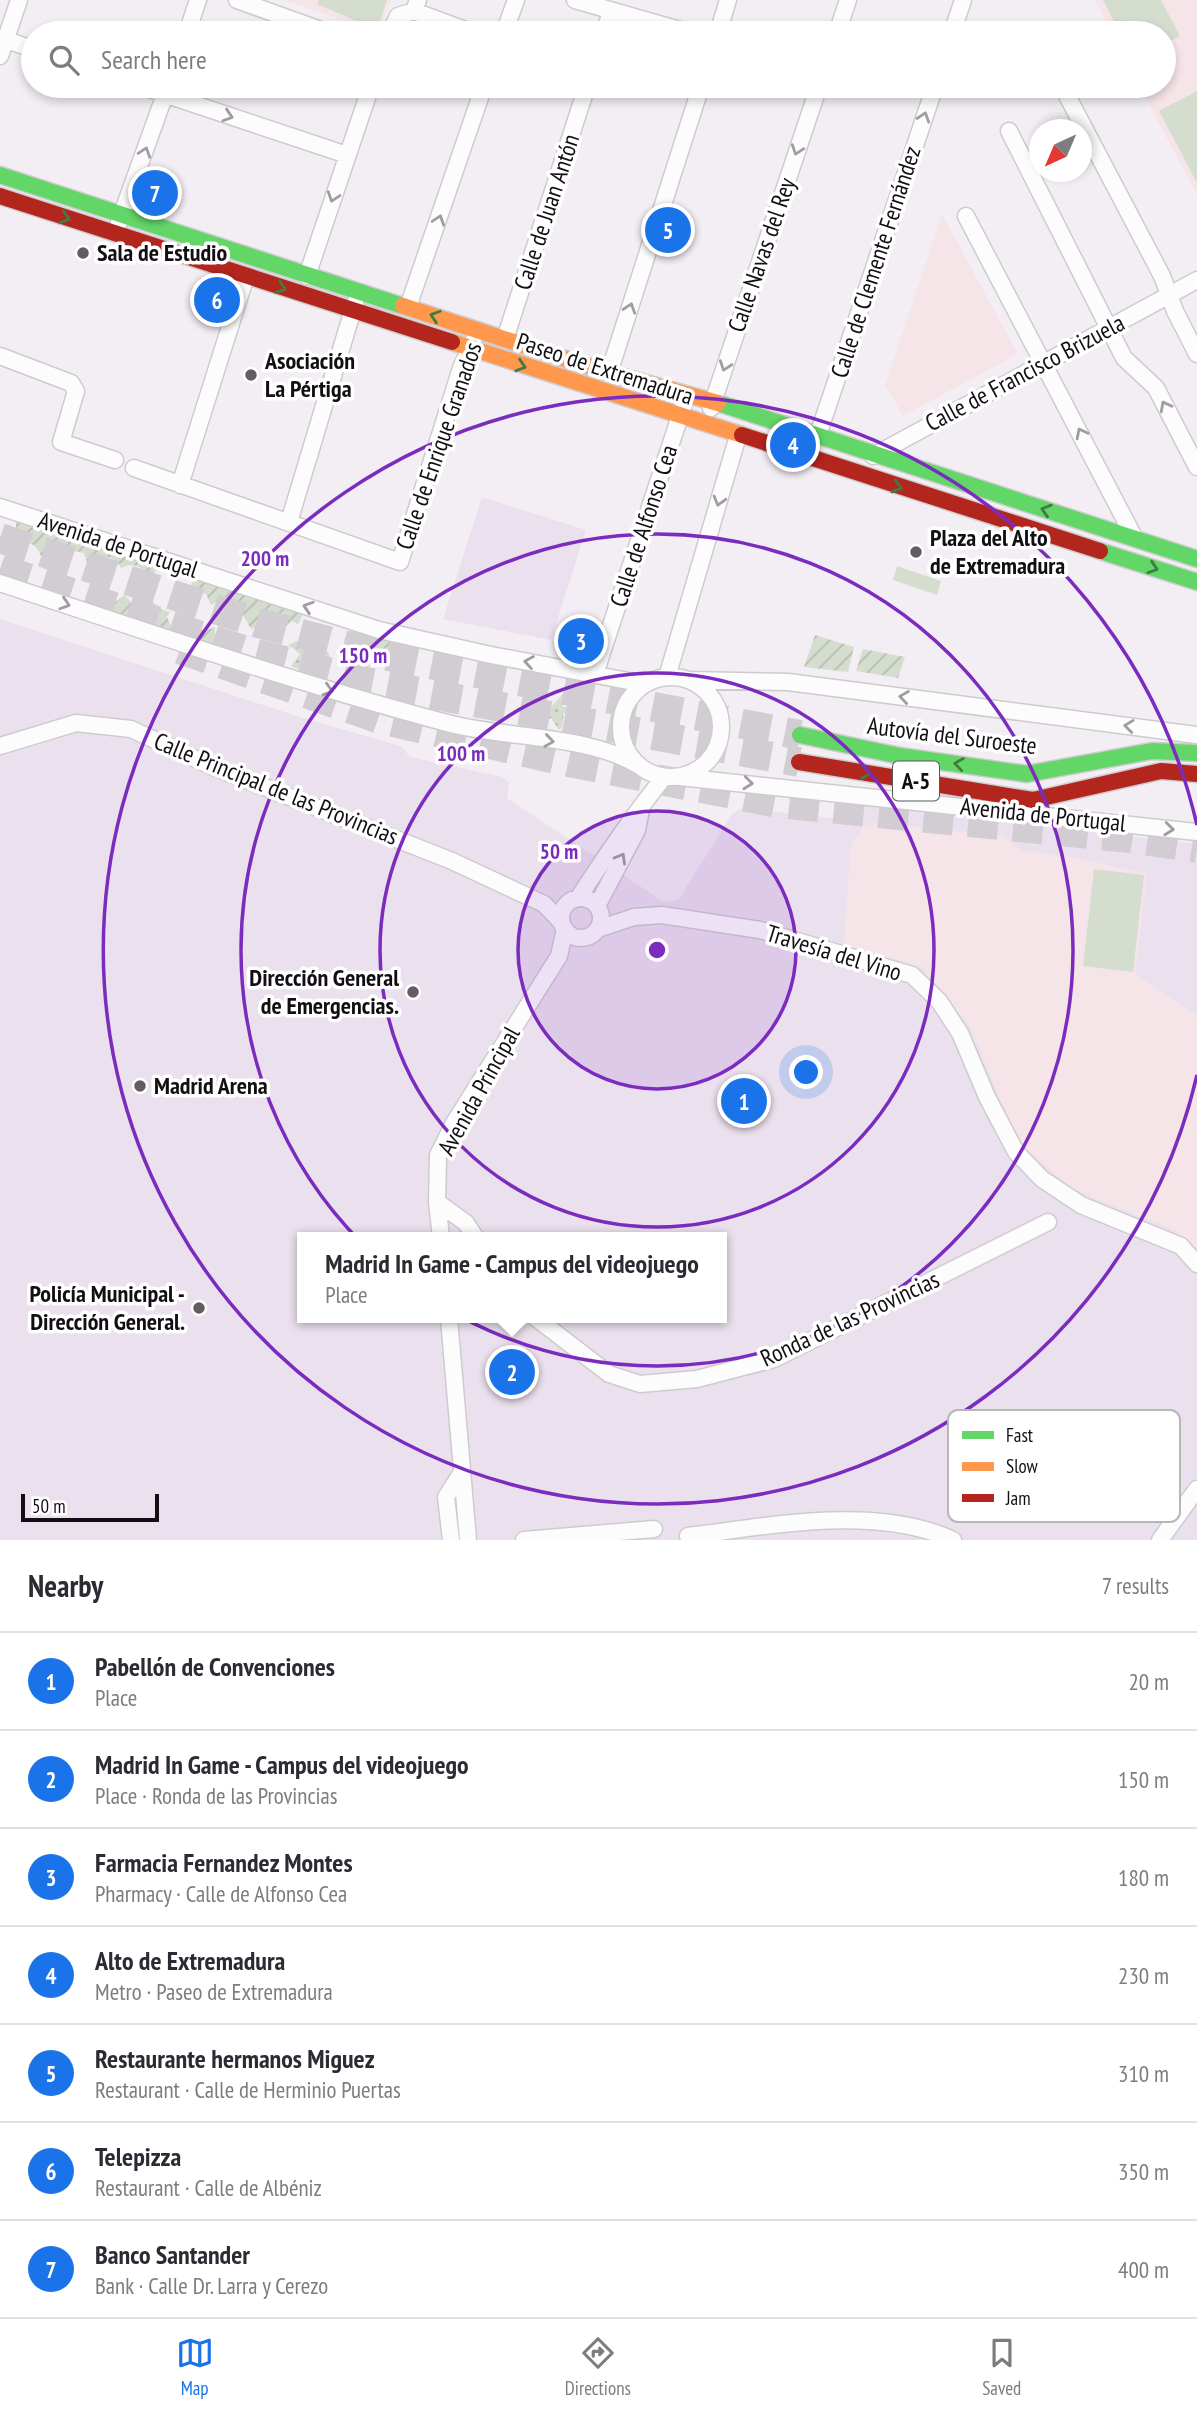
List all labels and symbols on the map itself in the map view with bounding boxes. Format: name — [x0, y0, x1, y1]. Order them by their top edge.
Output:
one-way arrow — [222, 107, 234, 122]
one-way arrow — [916, 112, 930, 124]
north arrow — [1029, 119, 1092, 182]
street label: Calle de Juan Antón — [507, 130, 586, 294]
street label: Calle de Clemente Fernández — [823, 142, 928, 382]
one-way arrow — [791, 144, 806, 156]
one-way arrow — [137, 146, 151, 158]
pin: 7 — [132, 167, 178, 219]
street label: Calle Navas del Rey — [721, 174, 802, 336]
one-way arrow — [327, 190, 341, 202]
pin: 5 — [645, 204, 691, 256]
one-way arrow — [58, 210, 70, 224]
one-way arrow — [431, 214, 445, 227]
place label: Sala de Estudio — [97, 237, 227, 268]
marker: Sala de Estudio — [75, 245, 91, 261]
pin: 6 — [194, 274, 240, 326]
one-way arrow — [275, 280, 287, 294]
one-way arrow — [622, 303, 636, 315]
street label: Calle de Francisco Brizuela — [920, 307, 1130, 438]
one-way arrow — [429, 310, 441, 324]
street label: Paseo de Extremadura — [513, 325, 697, 412]
street label: Calle de Enrique Granados — [389, 338, 489, 554]
place label: Asociación La Pértiga — [264, 345, 355, 404]
one-way arrow — [514, 358, 526, 372]
one-way arrow — [719, 359, 733, 372]
marker: Asociación La Pértiga — [243, 367, 259, 383]
one-way arrow — [1160, 401, 1174, 413]
pin: 4 — [770, 419, 816, 471]
one-way arrow — [1075, 428, 1089, 440]
street label: Calle de Alfonso Cea — [603, 441, 684, 611]
one-way arrow — [891, 478, 903, 493]
one-way arrow — [713, 495, 728, 507]
street label: Avenida de Portugal — [34, 504, 202, 585]
one-way arrow — [1040, 504, 1052, 519]
place label: Plaza del Alto de Extremadura — [930, 522, 1065, 581]
marker: Plaza del Alto de Extremadura — [908, 544, 924, 560]
text: 200 m — [241, 545, 289, 572]
one-way arrow — [1147, 560, 1159, 574]
one-way arrow — [58, 596, 70, 610]
one-way arrow — [303, 600, 315, 615]
pin: 3 — [558, 615, 604, 667]
text: 150 m — [339, 642, 387, 669]
one-way arrow — [523, 655, 534, 670]
one-way arrow — [321, 682, 333, 697]
one-way arrow — [898, 690, 909, 705]
street label: Autovía del Suroeste — [866, 710, 1039, 761]
one-way arrow — [1123, 719, 1135, 734]
street label: Calle Principal de las Provincias — [150, 725, 403, 852]
one-way arrow — [543, 734, 555, 749]
text: 100 m — [437, 740, 485, 767]
one-way arrow — [953, 757, 965, 772]
road number: A-5 — [893, 762, 939, 800]
one-way arrow — [860, 765, 872, 780]
one-way arrow — [742, 775, 754, 790]
street label: Avenida de Portugal — [959, 790, 1128, 839]
one-way arrow — [1164, 821, 1175, 836]
text: 50 m — [540, 838, 578, 865]
one-way arrow — [613, 853, 626, 866]
street label: Travesía del Vino — [763, 917, 905, 988]
centre of rings — [645, 938, 669, 962]
place label: Dirección General de Emergencias. — [249, 962, 399, 1021]
marker: Dirección General de Emergencias. — [405, 984, 421, 1000]
street label: Avenida Principal — [430, 1021, 527, 1161]
your location — [789, 1055, 823, 1089]
place label: Madrid Arena — [154, 1070, 268, 1101]
pin: 1 — [721, 1075, 767, 1127]
marker: Madrid Arena — [132, 1078, 148, 1094]
street label: Ronda de las Provincias — [755, 1264, 944, 1374]
place label: Policía Municipal - Dirección General. — [30, 1278, 185, 1337]
marker: Policía Municipal - Dirección General. — [191, 1300, 207, 1316]
pin: 2 — [489, 1346, 535, 1398]
legend — [948, 1410, 1180, 1522]
text: Fast — [1006, 1423, 1034, 1447]
text: Slow — [1006, 1454, 1039, 1478]
text: Jam — [1005, 1486, 1031, 1510]
scale bar — [21, 1491, 159, 1523]

